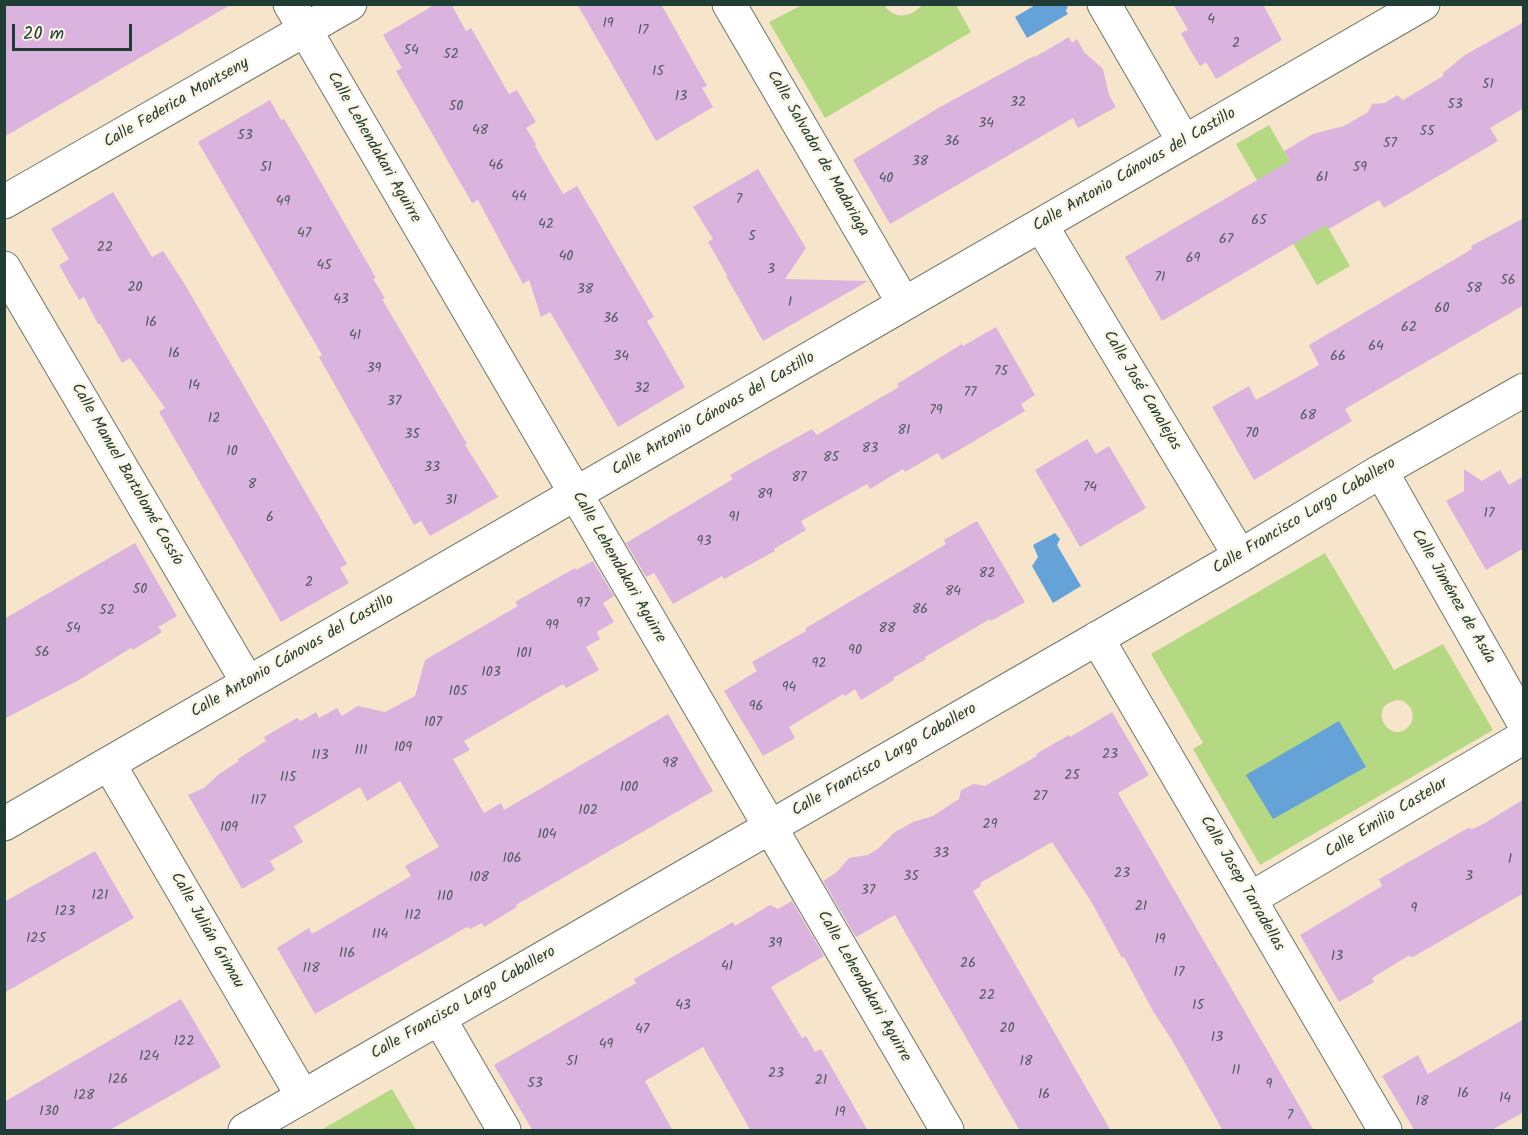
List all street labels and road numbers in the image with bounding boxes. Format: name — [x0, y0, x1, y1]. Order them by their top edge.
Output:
street label: Calle Federica Montseny — [101, 55, 253, 153]
street label: Calle Salvador de Madariaga — [762, 68, 872, 240]
street label: Calle Lehendakari Aguirre — [322, 69, 424, 227]
street label: Calle Antonio Cánovas del Castillo — [1030, 105, 1240, 237]
street label: Calle José Canalejas — [1098, 328, 1184, 454]
street label: Calle Antonio Cánovas del Castillo — [609, 349, 819, 481]
street label: Calle Manuel Bartolomé Cossío — [66, 380, 186, 570]
street label: Calle Francisco Largo Caballero — [1210, 455, 1400, 579]
street label: Calle Lehendakari Aguirre — [567, 489, 669, 647]
street label: Calle Jiménez de Asúa — [1406, 526, 1498, 668]
street label: Calle Antonio Cánovas del Castillo — [188, 591, 398, 723]
street label: Calle Francisco Largo Caballero — [789, 700, 981, 822]
street label: Calle Emilio Castelar — [1322, 775, 1452, 863]
street label: Calle Josep Tarradellas — [1194, 813, 1288, 955]
street label: Calle Julián Grimau — [165, 870, 247, 992]
street label: Calle Lehendakari Aguirre — [812, 908, 914, 1066]
street label: Calle Francisco Largo Caballero — [368, 943, 560, 1065]

